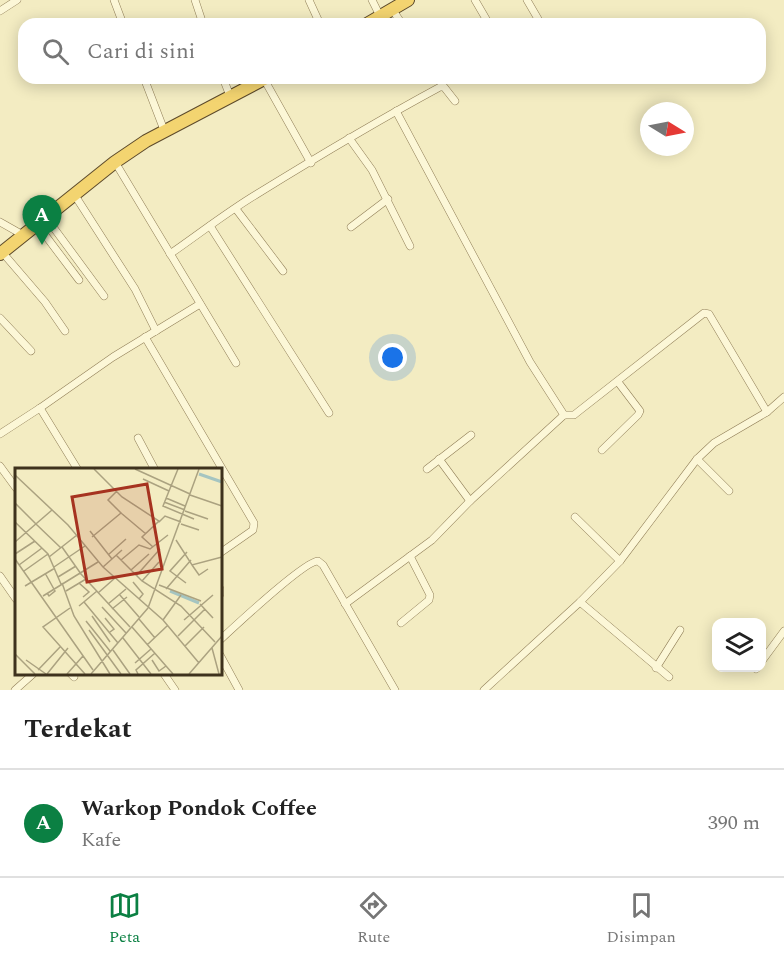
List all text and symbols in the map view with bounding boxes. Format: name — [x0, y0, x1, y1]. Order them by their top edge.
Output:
search box — [18, 18, 766, 84]
icon: search — [39, 35, 72, 68]
text: Cari di sini — [87, 35, 196, 68]
north arrow — [640, 102, 694, 156]
pin: A — [22, 196, 62, 245]
your location — [378, 343, 407, 372]
inset map — [15, 468, 222, 675]
map controls — [712, 618, 766, 672]
button: layers — [712, 618, 766, 672]
text: Terdekat — [24, 709, 132, 749]
text: Warkop Pondok Coffee — [81, 792, 317, 825]
text: A — [36, 808, 51, 838]
text: 390 m — [708, 808, 760, 838]
text: Kafe — [81, 825, 121, 855]
tab: Peta — [108, 889, 141, 949]
tab: Rute — [357, 889, 390, 949]
tab: Disimpan — [607, 889, 676, 949]

